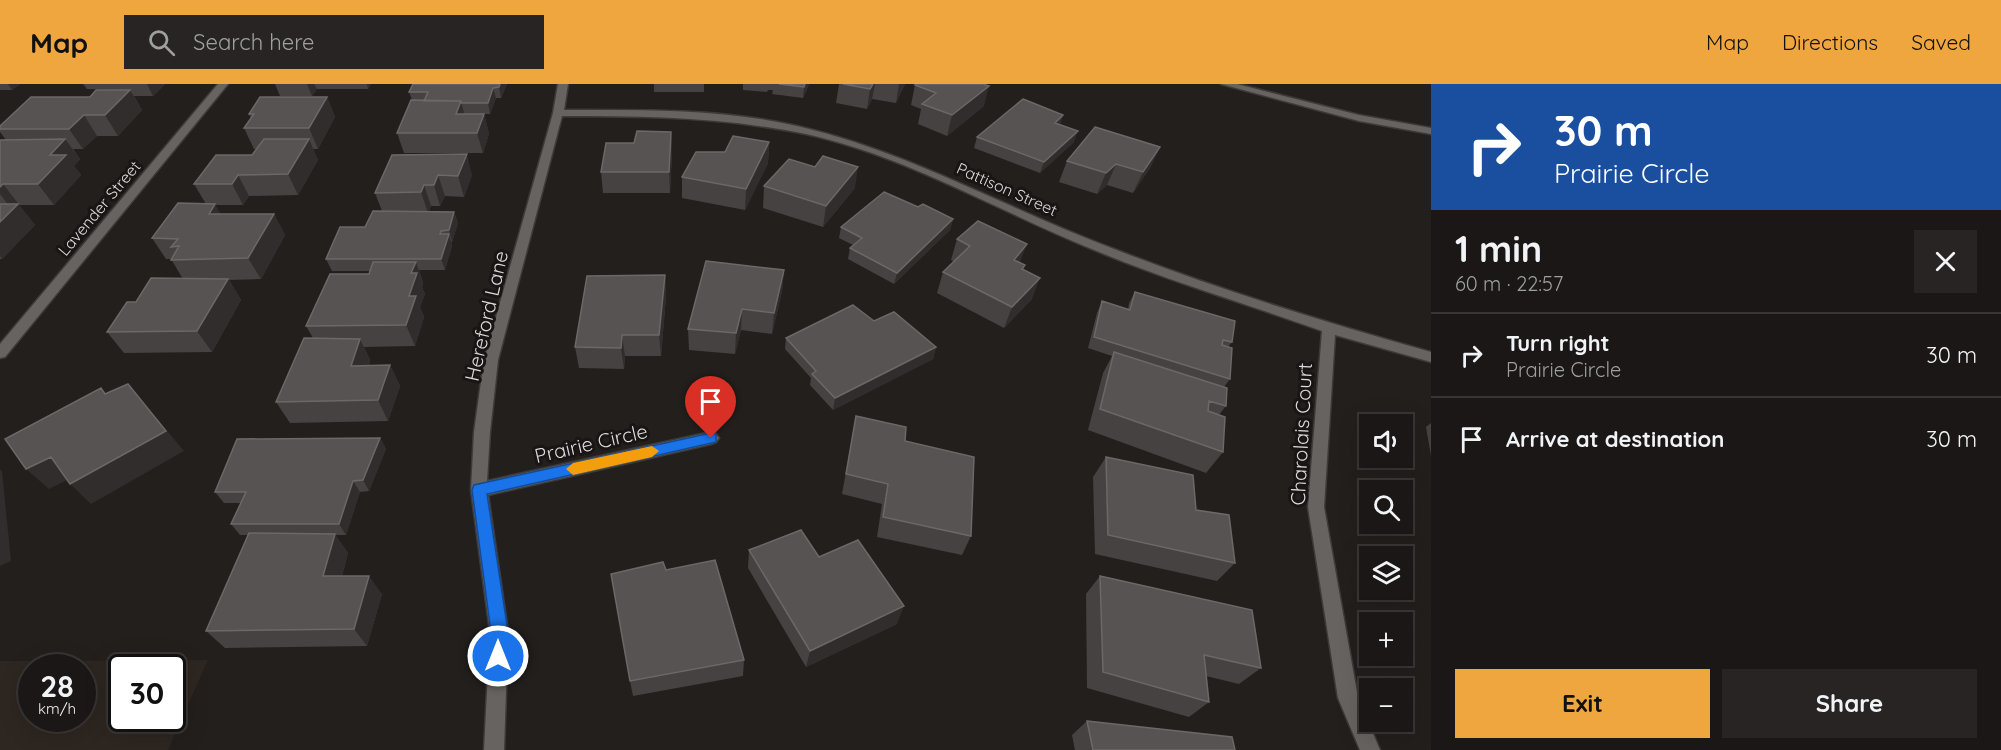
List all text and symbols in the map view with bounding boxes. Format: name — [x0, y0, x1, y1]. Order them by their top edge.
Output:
search box — [124, 15, 544, 69]
text: Map — [30, 25, 88, 60]
icon: search — [145, 26, 178, 59]
text: Search here — [193, 28, 315, 56]
text: Map — [1706, 29, 1749, 55]
text: Directions — [1782, 29, 1878, 55]
text: Saved — [1911, 29, 1971, 55]
text: 30 m — [1554, 104, 1653, 157]
icon: right — [1455, 108, 1533, 186]
street label: Lavender Street — [54, 156, 144, 260]
text: Prairie Circle — [1554, 156, 1710, 190]
street label: Pattison Street — [954, 158, 1060, 220]
text: 1 min — [1455, 226, 1542, 271]
button: close — [1914, 230, 1977, 293]
street label: Hereford Lane — [459, 248, 513, 384]
text: 60 m · 22:57 — [1455, 271, 1563, 296]
text: Turn right — [1506, 329, 1610, 357]
icon: right — [1455, 339, 1488, 372]
text: 30 m — [1926, 341, 1977, 369]
text: Prairie Circle — [1506, 357, 1621, 382]
street label: Charolais Court — [1285, 362, 1317, 506]
pin — [685, 376, 736, 438]
icon: arrive — [694, 385, 727, 418]
map controls — [1359, 414, 1413, 732]
button: sound — [1359, 414, 1413, 468]
street label: Prairie Circle — [532, 418, 650, 468]
icon: arrive — [1455, 423, 1488, 456]
text: Arrive at destination — [1506, 425, 1724, 453]
text: 30 m — [1926, 425, 1977, 453]
button: search — [1359, 480, 1413, 534]
button: layers — [1359, 546, 1413, 600]
button: + — [1359, 612, 1413, 666]
position arrow — [466, 624, 530, 688]
speed limit sign: 30 — [108, 654, 186, 732]
text: 28 — [40, 667, 74, 705]
button: Exit — [1455, 669, 1710, 738]
button: Share — [1722, 669, 1977, 738]
button: − — [1359, 678, 1413, 732]
text: km/h — [38, 699, 76, 718]

